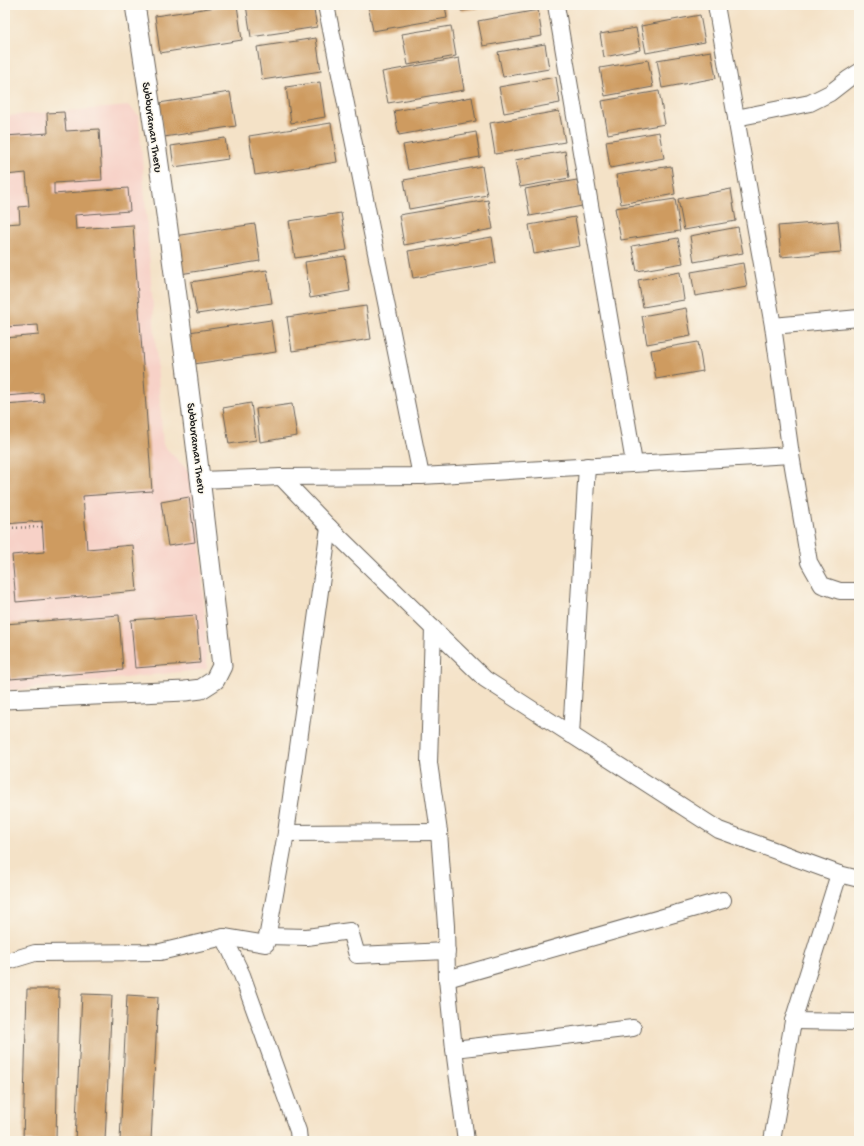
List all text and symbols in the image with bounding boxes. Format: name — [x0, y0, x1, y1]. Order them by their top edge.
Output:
street label: Subburaman Theru — [138, 81, 164, 174]
street label: Subburaman Theru — [183, 402, 208, 495]

